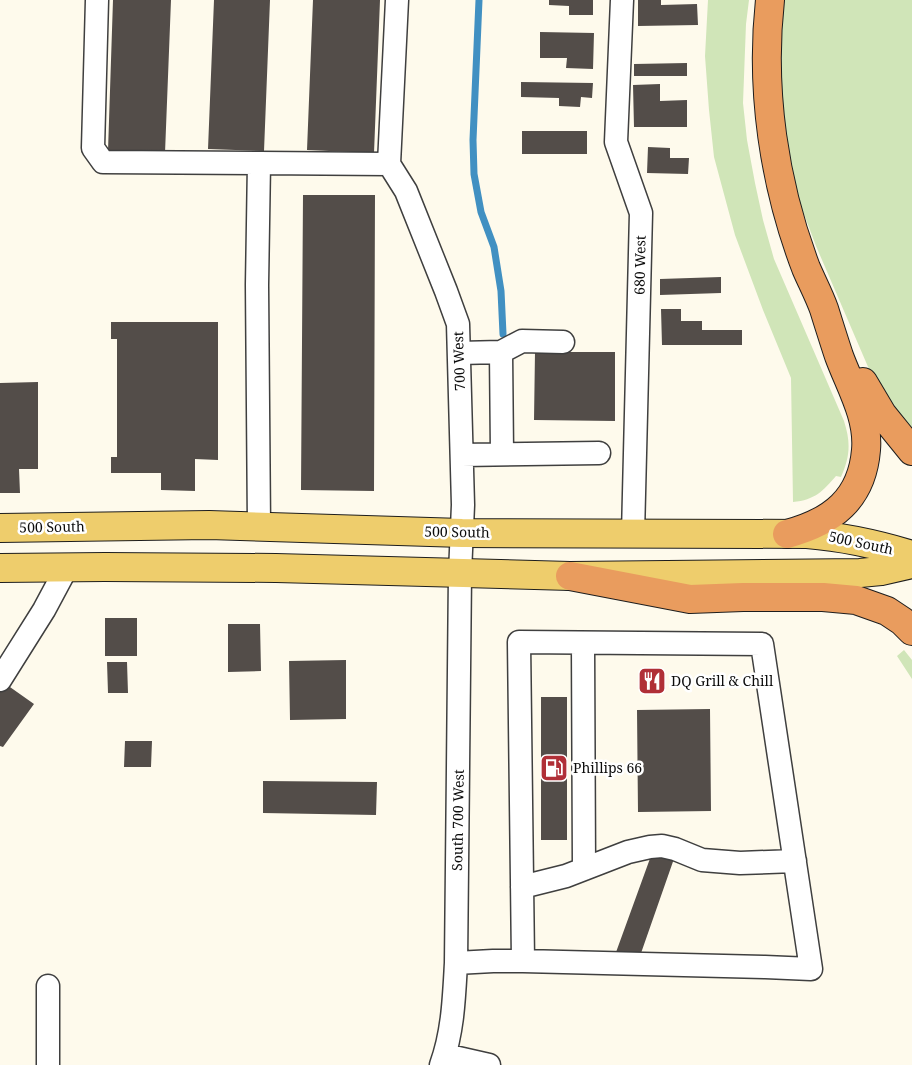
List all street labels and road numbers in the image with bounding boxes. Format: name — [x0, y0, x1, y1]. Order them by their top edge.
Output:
street label: 680 West — [629, 235, 650, 295]
street label: 700 West — [448, 331, 469, 391]
street label: 500 South — [19, 516, 85, 537]
street label: 500 South — [424, 521, 490, 542]
street label: 500 South — [827, 526, 895, 559]
street label: South 700 West — [447, 769, 468, 871]

